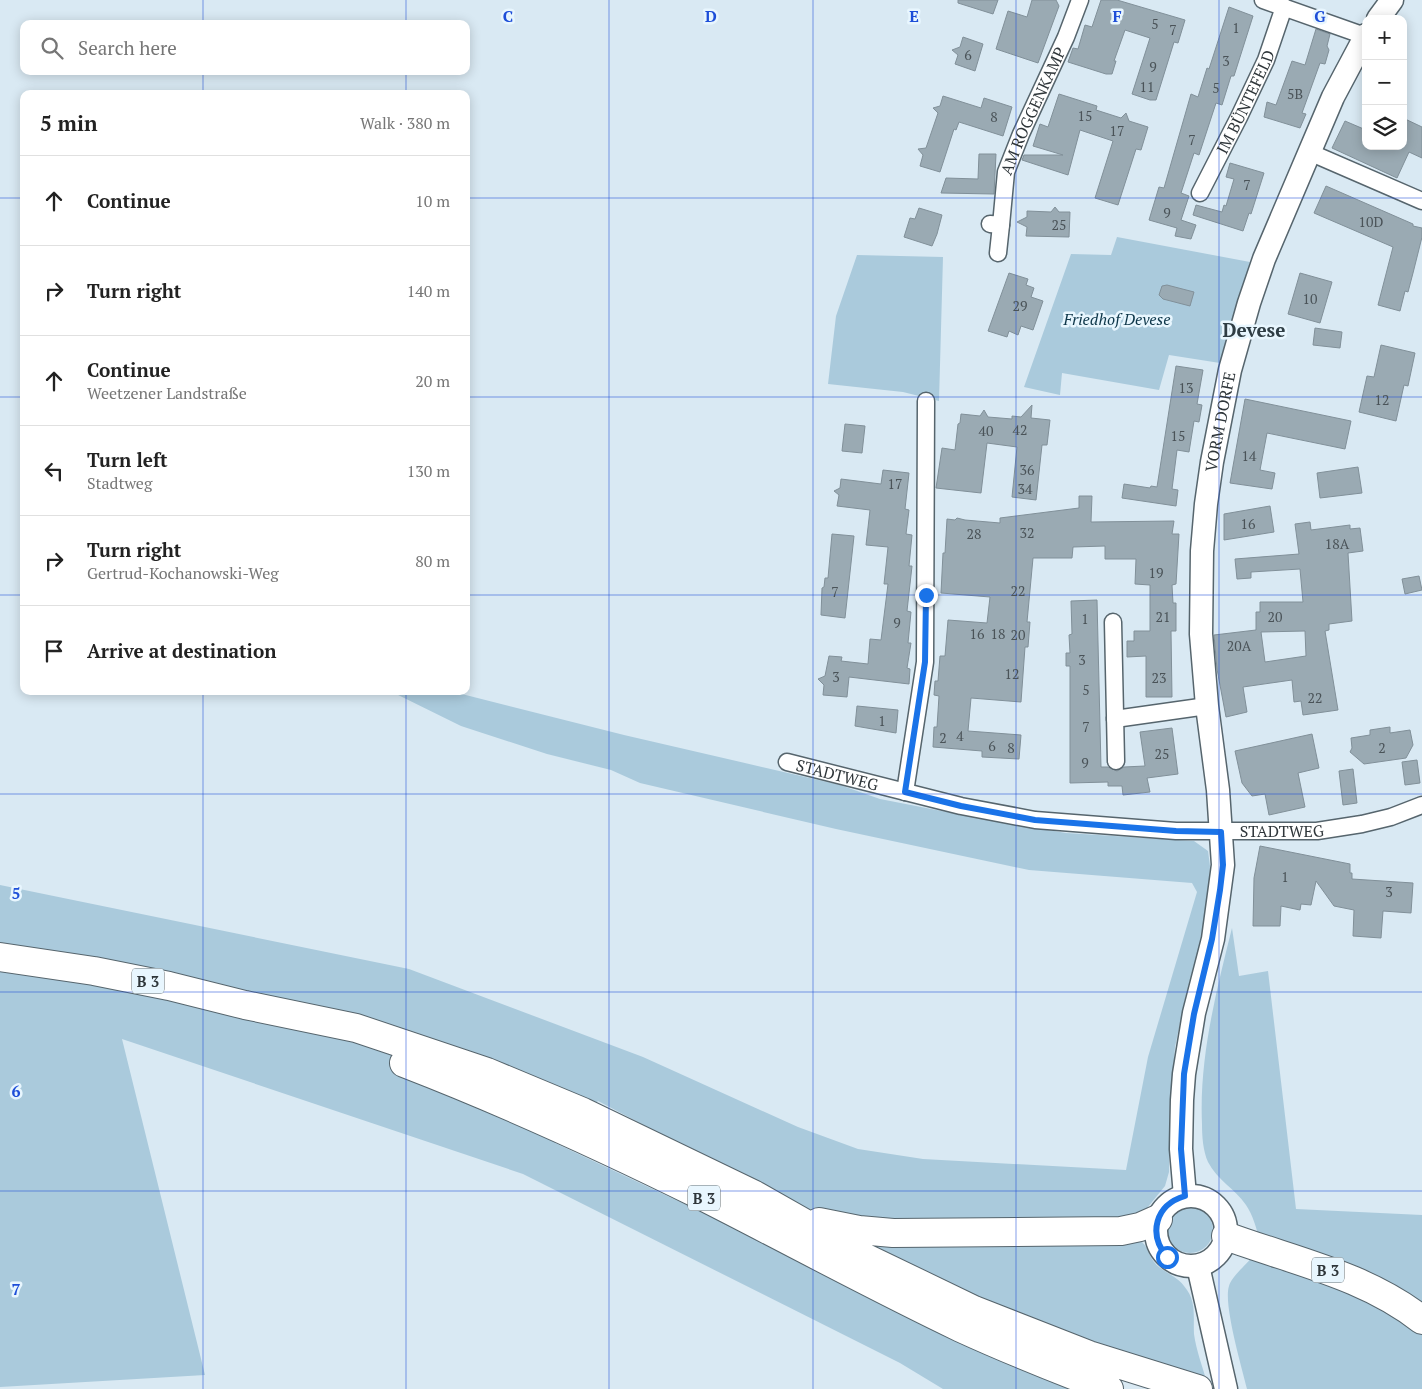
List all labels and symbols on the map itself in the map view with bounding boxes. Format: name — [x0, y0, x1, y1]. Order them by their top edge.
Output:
text: C — [503, 5, 513, 27]
text: D — [705, 5, 717, 27]
text: E — [909, 5, 919, 27]
text: F — [1112, 5, 1122, 27]
text: G — [1314, 5, 1326, 27]
house number: 5 — [1151, 14, 1159, 33]
house number: 1 — [1232, 18, 1240, 37]
house number: 7 — [1169, 20, 1177, 39]
street label: AM ROGGENKAMP — [995, 43, 1071, 178]
house number: 6 — [964, 45, 972, 64]
street label: IM BÜNTEFELD — [1211, 47, 1280, 158]
house number: 3 — [1222, 51, 1230, 70]
house number: 9 — [1149, 57, 1157, 76]
house number: 11 — [1140, 77, 1154, 96]
house number: 5 — [1212, 78, 1220, 97]
house number: 5B — [1287, 84, 1303, 103]
house number: 15 — [1078, 106, 1092, 125]
house number: 8 — [990, 107, 998, 126]
house number: 17 — [1110, 121, 1124, 140]
house number: 7 — [1188, 130, 1196, 149]
house number: 7 — [1243, 175, 1251, 194]
house number: 9 — [1163, 203, 1171, 222]
house number: 10D — [1359, 212, 1384, 231]
house number: 25 — [1052, 215, 1066, 234]
house number: 10 — [1303, 289, 1317, 308]
house number: 29 — [1013, 296, 1027, 315]
park label: Friedhof Devese — [1062, 308, 1171, 330]
district label: Devese — [1223, 317, 1285, 342]
street label: VORM DORFE — [1200, 370, 1240, 473]
house number: 13 — [1179, 378, 1193, 397]
house number: 12 — [1375, 390, 1389, 409]
house number: 42 — [1013, 420, 1027, 439]
house number: 40 — [979, 421, 993, 440]
house number: 15 — [1171, 426, 1185, 445]
house number: 14 — [1242, 446, 1257, 465]
house number: 36 — [1020, 460, 1035, 479]
house number: 17 — [888, 474, 902, 493]
house number: 34 — [1018, 479, 1033, 498]
house number: 16 — [1241, 514, 1256, 533]
house number: 32 — [1020, 523, 1034, 542]
house number: 28 — [967, 524, 981, 543]
house number: 18A — [1325, 534, 1350, 553]
house number: 19 — [1149, 563, 1163, 582]
house number: 22 — [1011, 581, 1025, 600]
house number: 7 — [831, 582, 839, 601]
route end — [915, 584, 938, 607]
house number: 21 — [1156, 607, 1170, 626]
house number: 20 — [1268, 607, 1282, 626]
house number: 1 — [1081, 609, 1089, 628]
house number: 9 — [893, 613, 901, 632]
house number: 16 — [970, 624, 985, 643]
house number: 18 — [991, 624, 1005, 643]
house number: 20 — [1011, 625, 1025, 644]
house number: 20A — [1227, 636, 1252, 655]
house number: 3 — [1078, 650, 1086, 669]
house number: 12 — [1005, 664, 1019, 683]
house number: 3 — [832, 667, 840, 686]
house number: 23 — [1152, 668, 1166, 687]
house number: 5 — [1082, 680, 1090, 699]
house number: 22 — [1308, 688, 1322, 707]
house number: 1 — [878, 711, 886, 730]
house number: 7 — [1082, 717, 1090, 736]
house number: 4 — [956, 726, 964, 745]
house number: 2 — [939, 728, 947, 747]
house number: 6 — [988, 736, 996, 755]
house number: 8 — [1007, 738, 1015, 757]
house number: 2 — [1378, 738, 1386, 757]
house number: 25 — [1155, 744, 1169, 763]
house number: 9 — [1081, 753, 1089, 772]
street label: STADTWEG — [794, 754, 881, 796]
street label: STADTWEG — [1240, 819, 1326, 842]
house number: 1 — [1281, 867, 1289, 886]
text: 5 — [11, 882, 21, 904]
house number: 3 — [1385, 882, 1393, 901]
road number: B 3 — [132, 968, 164, 994]
text: 6 — [11, 1080, 21, 1102]
road number: B 3 — [688, 1186, 720, 1210]
route start — [1156, 1246, 1179, 1269]
road number: B 3 — [1312, 1258, 1344, 1282]
text: 7 — [11, 1278, 21, 1300]

